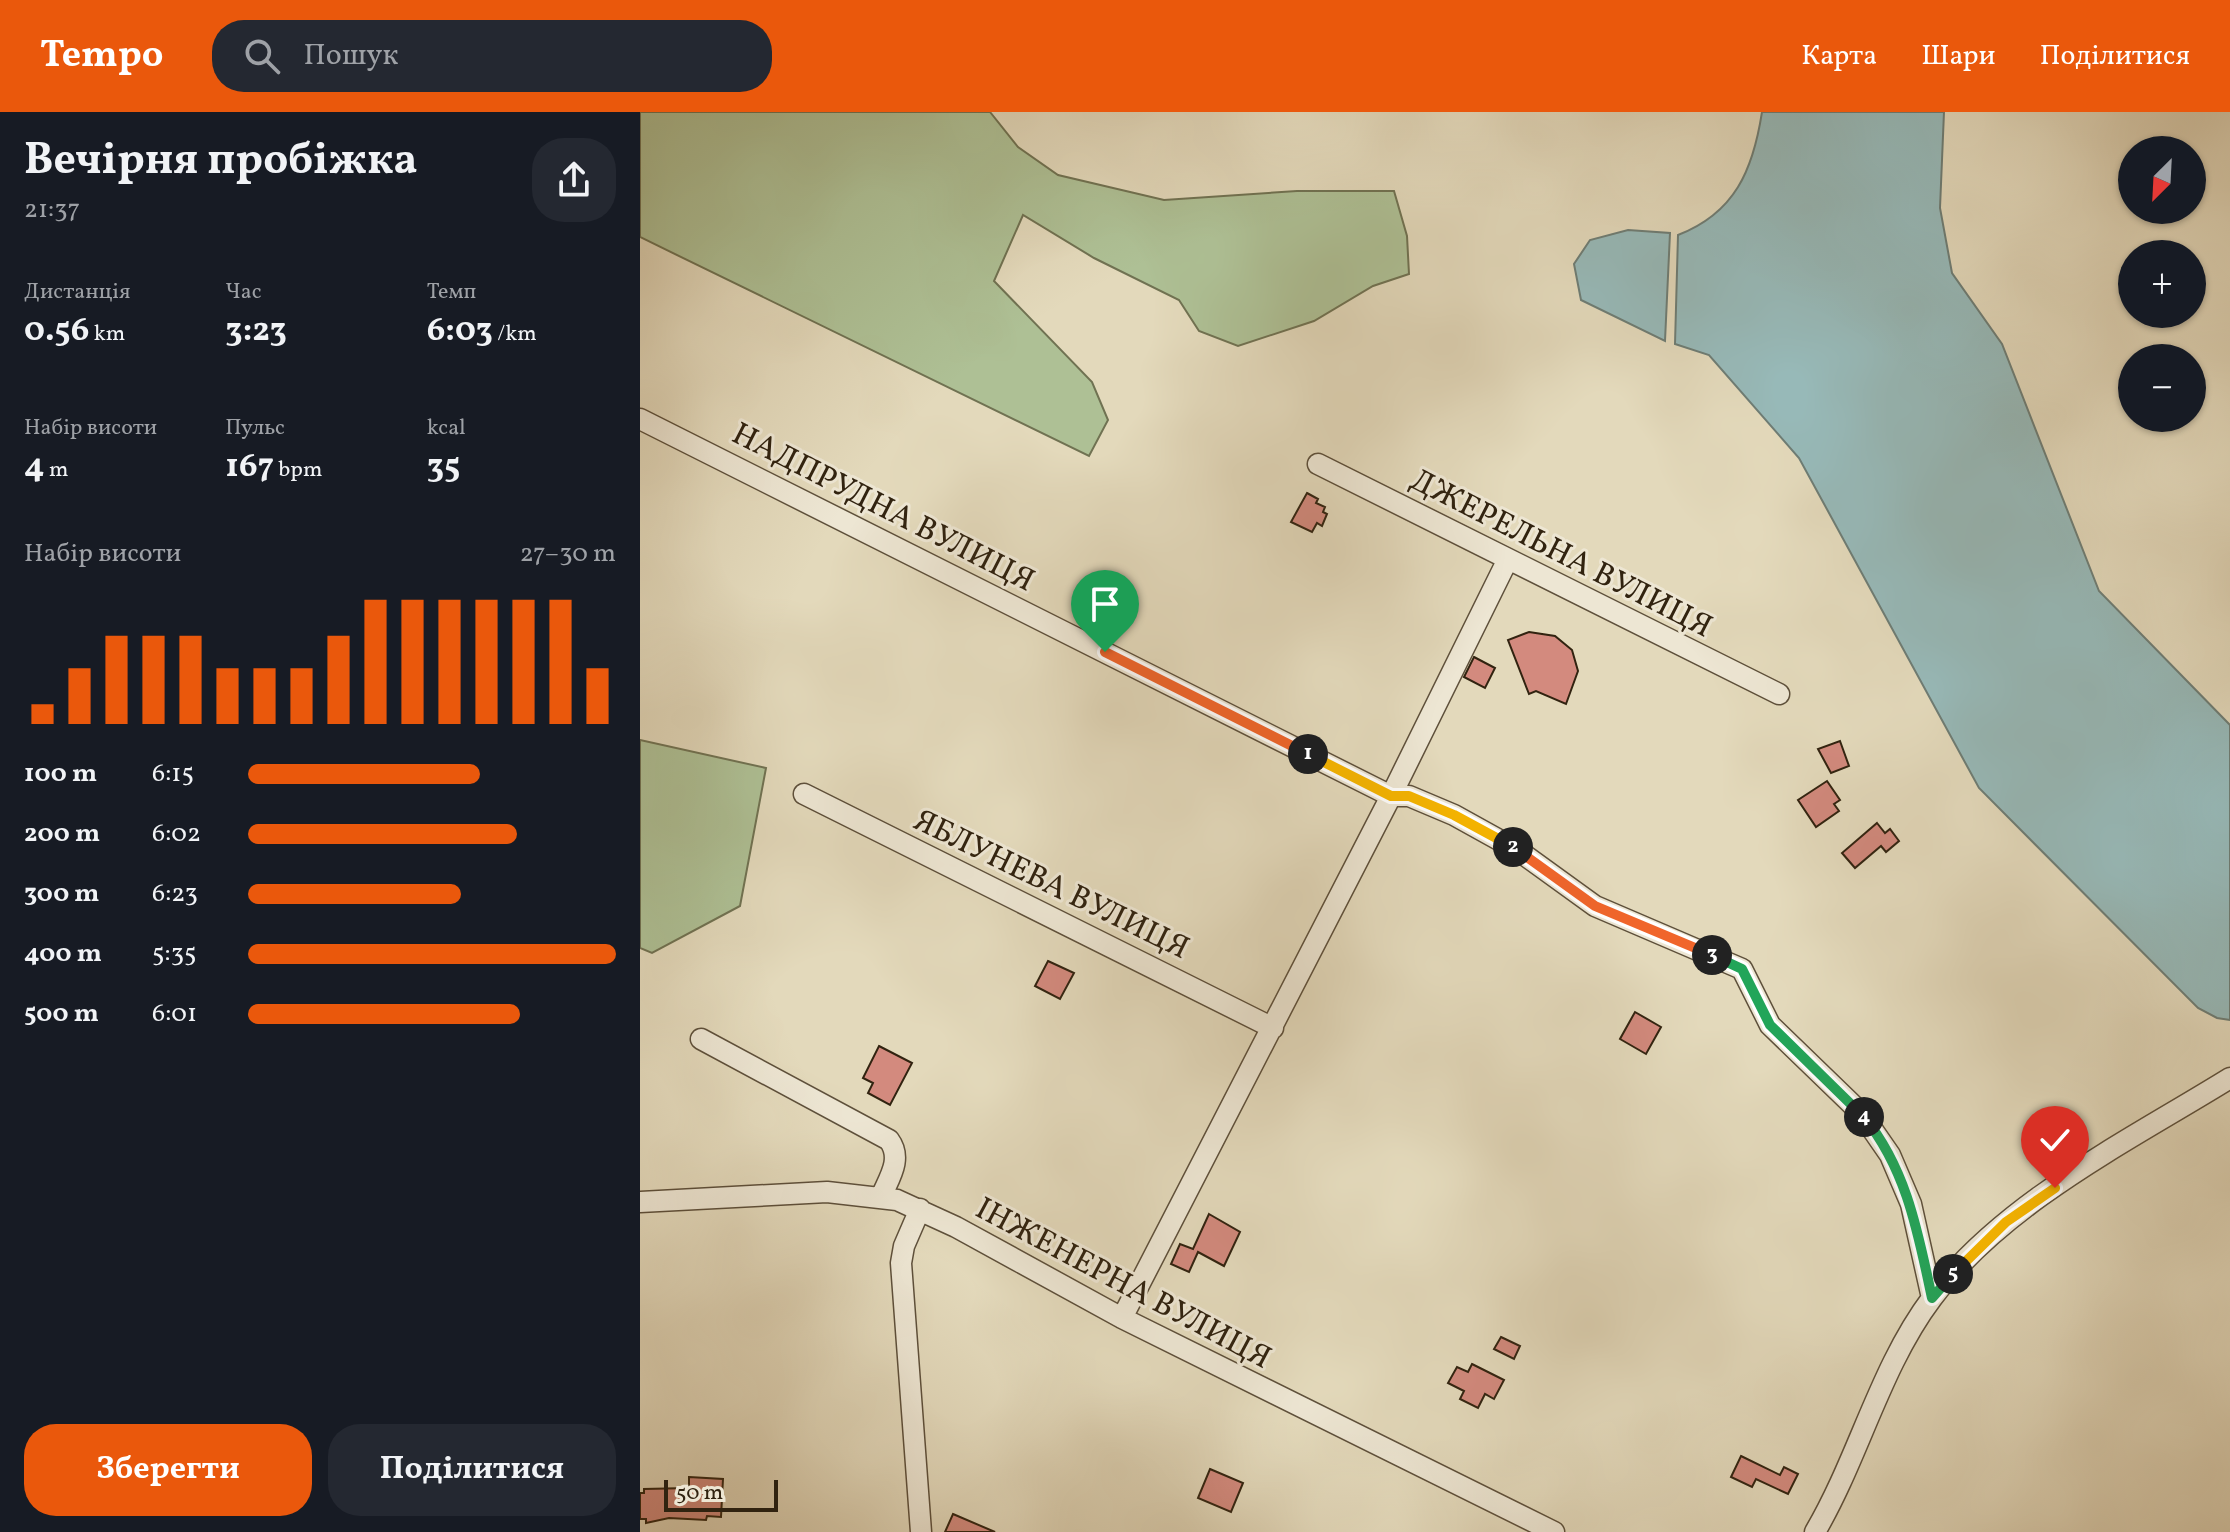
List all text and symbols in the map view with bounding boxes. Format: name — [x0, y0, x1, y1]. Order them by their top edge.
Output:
search box — [212, 20, 772, 92]
text: Tempo — [40, 30, 164, 83]
icon: search — [240, 34, 284, 78]
text: Пошук — [304, 35, 399, 77]
text: Карта — [1801, 37, 1877, 76]
text: Шари — [1921, 37, 1996, 76]
text: Поділитися — [2040, 37, 2190, 76]
text: Вечірня пробіжка — [24, 131, 418, 192]
north arrow — [2118, 136, 2206, 224]
map controls — [2118, 136, 2206, 432]
button: share — [532, 138, 616, 222]
text: 21:37 — [24, 192, 80, 228]
button: + — [2118, 240, 2206, 328]
text: Дистанція — [24, 277, 130, 308]
text: Час — [225, 277, 262, 308]
text: Темп — [427, 277, 476, 308]
text: 0.56 — [24, 308, 89, 355]
text: 3:23 — [225, 308, 287, 355]
text: 6:03 — [427, 308, 493, 355]
text: km — [89, 319, 125, 350]
text: /km — [493, 319, 537, 350]
button: − — [2118, 344, 2206, 432]
text: Набір висоти — [24, 413, 157, 444]
text: Пульс — [225, 413, 285, 444]
text: kcal — [427, 413, 466, 444]
street label: НАДПРУДНА ВУЛИЦЯ — [724, 413, 1042, 604]
text: 4 — [24, 444, 45, 491]
text: 167 — [225, 444, 274, 491]
text: 35 — [427, 444, 460, 491]
text: m — [45, 455, 68, 486]
text: bpm — [274, 455, 322, 486]
street label: ДЖЕРЕЛЬНА ВУЛИЦЯ — [1402, 459, 1719, 650]
text: Набір висоти — [24, 536, 181, 572]
text: 27–30 m — [520, 536, 616, 572]
pin — [1071, 570, 1139, 652]
icon: arrive — [1083, 582, 1127, 626]
pin: 1 — [1288, 734, 1328, 774]
text: 1 — [1304, 738, 1312, 769]
text: 100 m — [24, 756, 97, 792]
text: 6:15 — [152, 756, 194, 792]
street label: ЯБЛУНЕВА ВУЛИЦЯ — [906, 800, 1196, 972]
text: 200 m — [24, 816, 100, 852]
text: 6:02 — [152, 816, 201, 852]
pin: 2 — [1493, 827, 1533, 867]
text: 2 — [1507, 831, 1519, 862]
text: 300 m — [24, 876, 100, 912]
text: 6:23 — [152, 876, 198, 912]
pin: 3 — [1692, 935, 1732, 975]
text: 400 m — [24, 936, 102, 972]
text: 5:35 — [152, 936, 197, 972]
text: 3 — [1706, 939, 1718, 970]
text: 500 m — [24, 996, 99, 1032]
text: 6:01 — [152, 996, 197, 1032]
pin: 4 — [1844, 1097, 1884, 1137]
text: 4 — [1857, 1101, 1871, 1132]
pin — [2021, 1106, 2089, 1188]
icon: check — [2033, 1118, 2077, 1162]
street label: ІНЖЕНЕРНА ВУЛИЦЯ — [967, 1188, 1278, 1381]
pin: 5 — [1933, 1254, 1973, 1294]
text: 5 — [1948, 1258, 1958, 1289]
button: Зберегти — [24, 1424, 312, 1516]
button: Поділитися — [328, 1424, 616, 1516]
scale bar — [664, 1476, 778, 1512]
text: 50 m — [676, 1478, 723, 1509]

